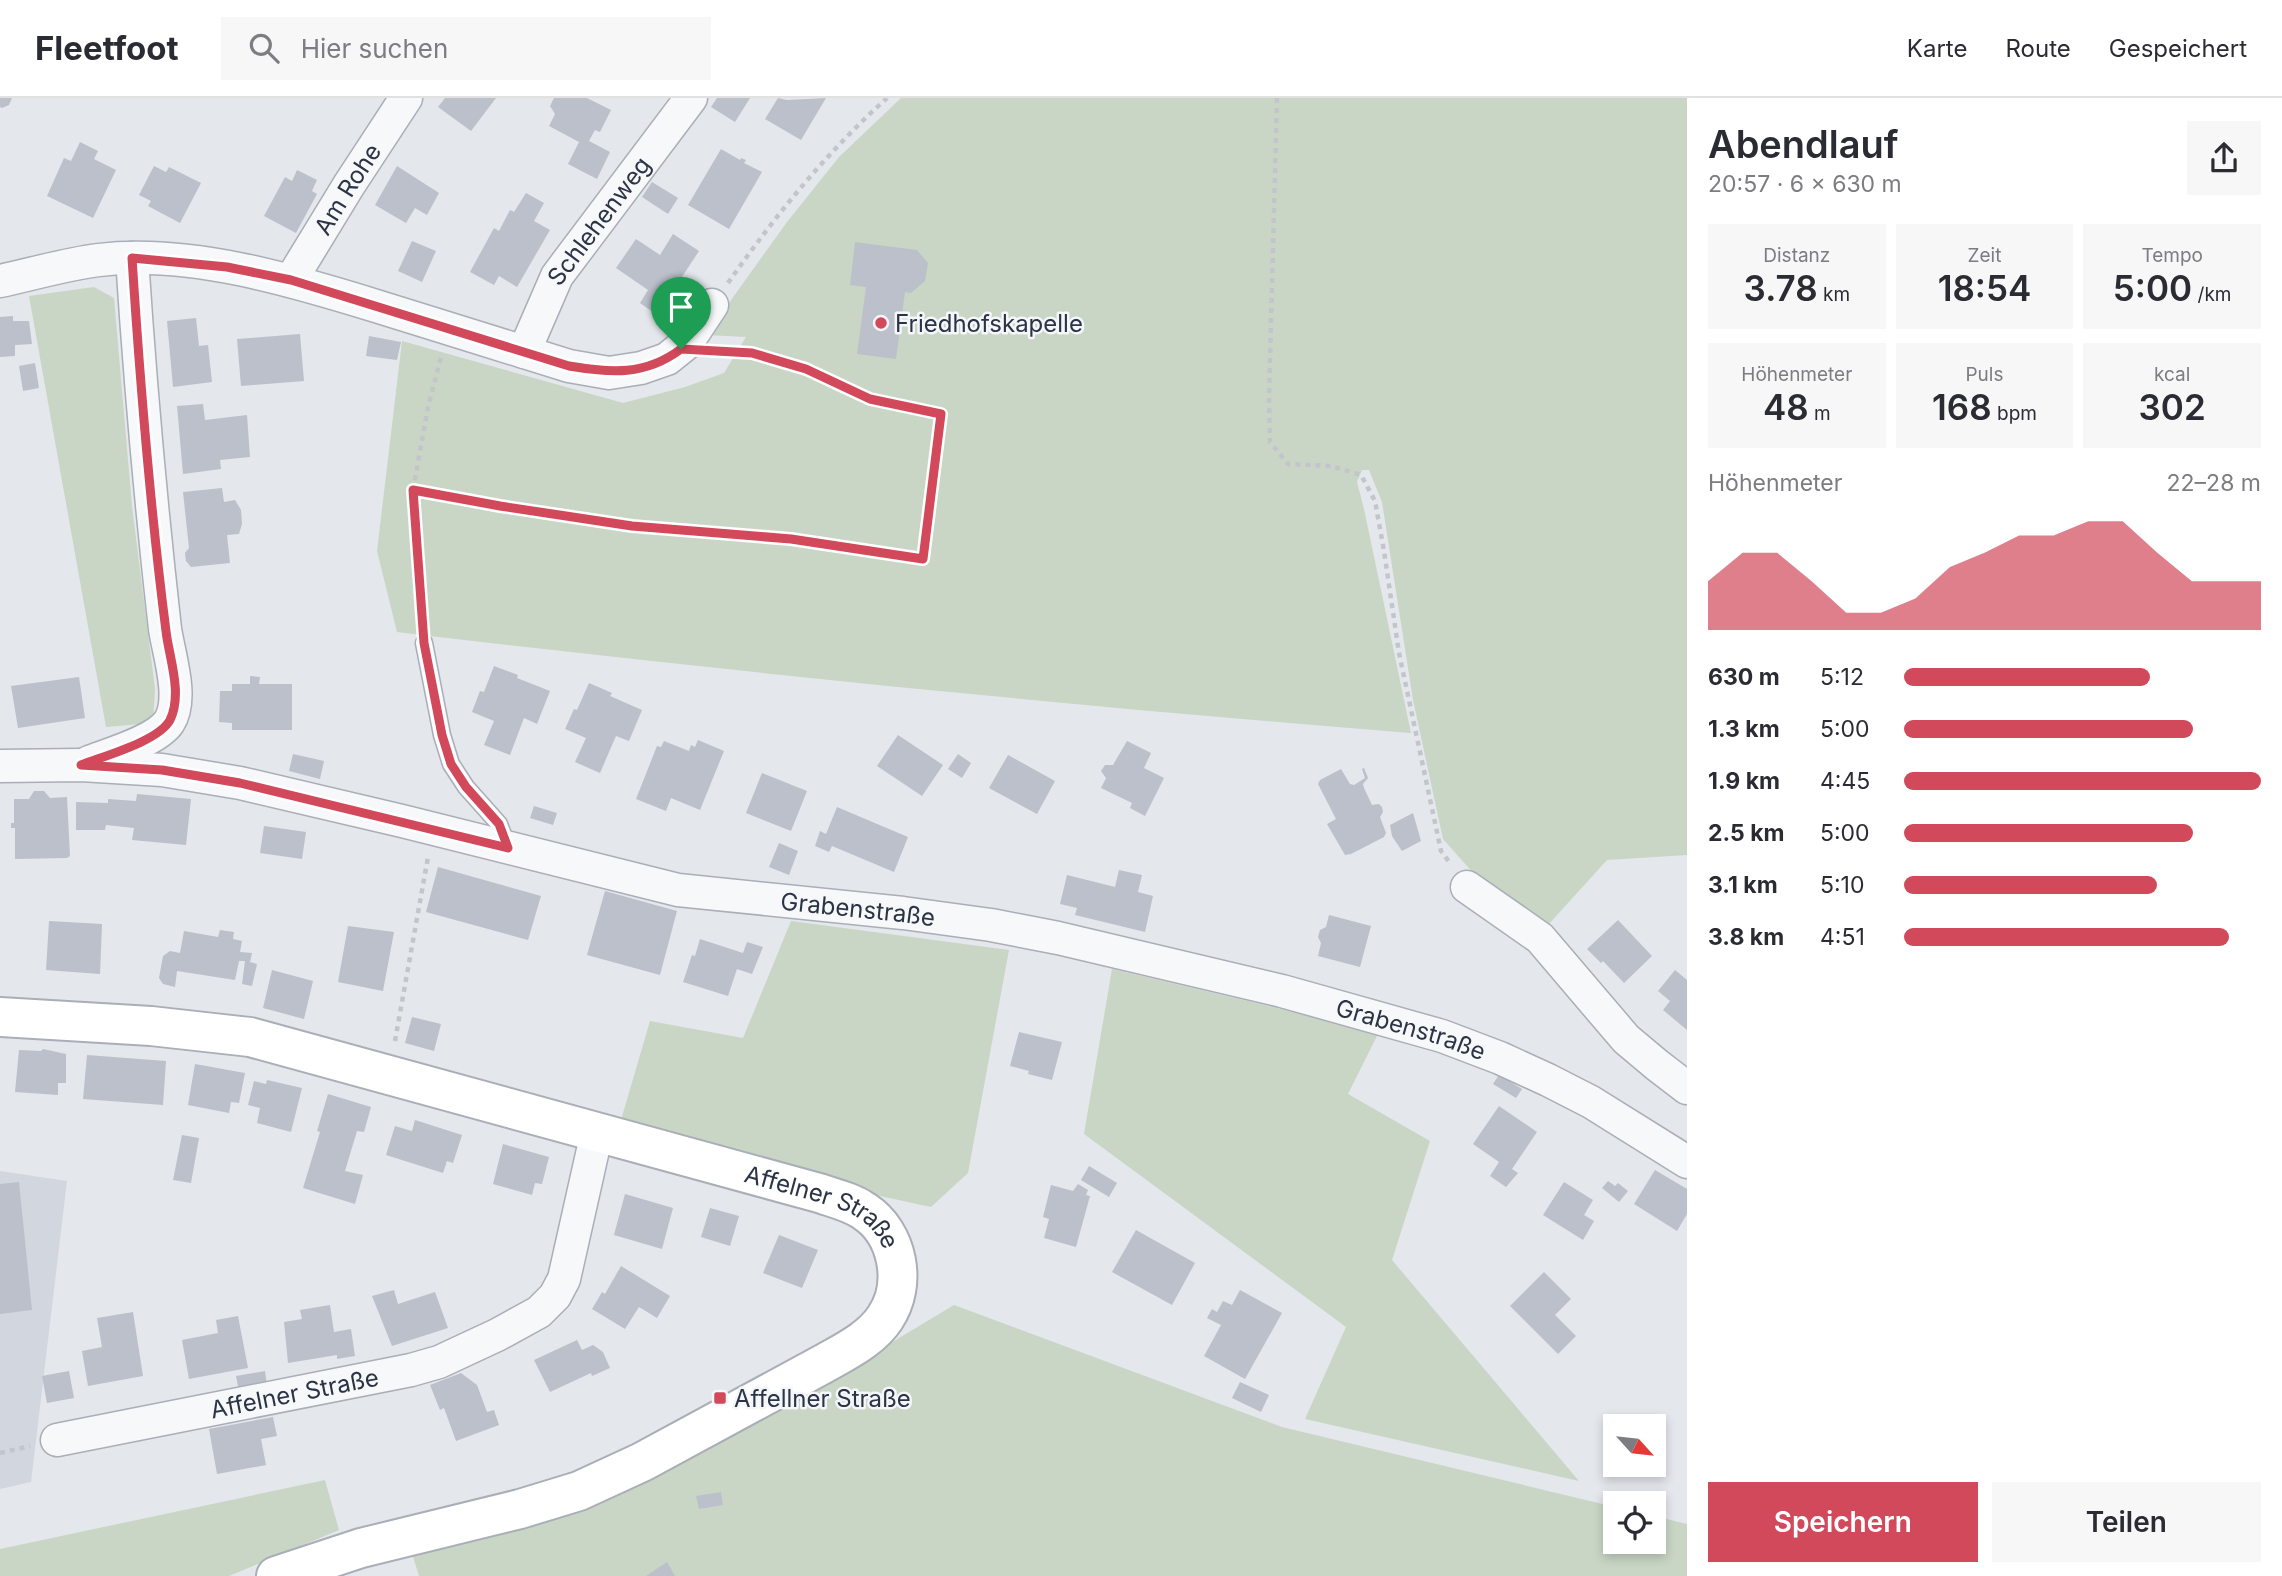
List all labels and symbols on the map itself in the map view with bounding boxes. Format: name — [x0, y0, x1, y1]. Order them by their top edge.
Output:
street label: Am Rohe — [308, 138, 387, 240]
street label: Schlehenweg — [541, 151, 656, 291]
pin — [651, 277, 711, 349]
place label: Friedhofskapelle — [895, 309, 1083, 338]
marker: Friedhofskapelle — [873, 315, 889, 331]
street label: Grabenstraße — [779, 886, 937, 932]
street label: Grabenstraße — [1333, 992, 1490, 1066]
street label: Affelner Straße — [741, 1159, 905, 1253]
street label: Affelner Straße — [208, 1362, 381, 1424]
place label: Affellner Straße — [734, 1384, 911, 1413]
marker: Affellner Straße — [712, 1390, 728, 1406]
north arrow — [1603, 1414, 1666, 1477]

